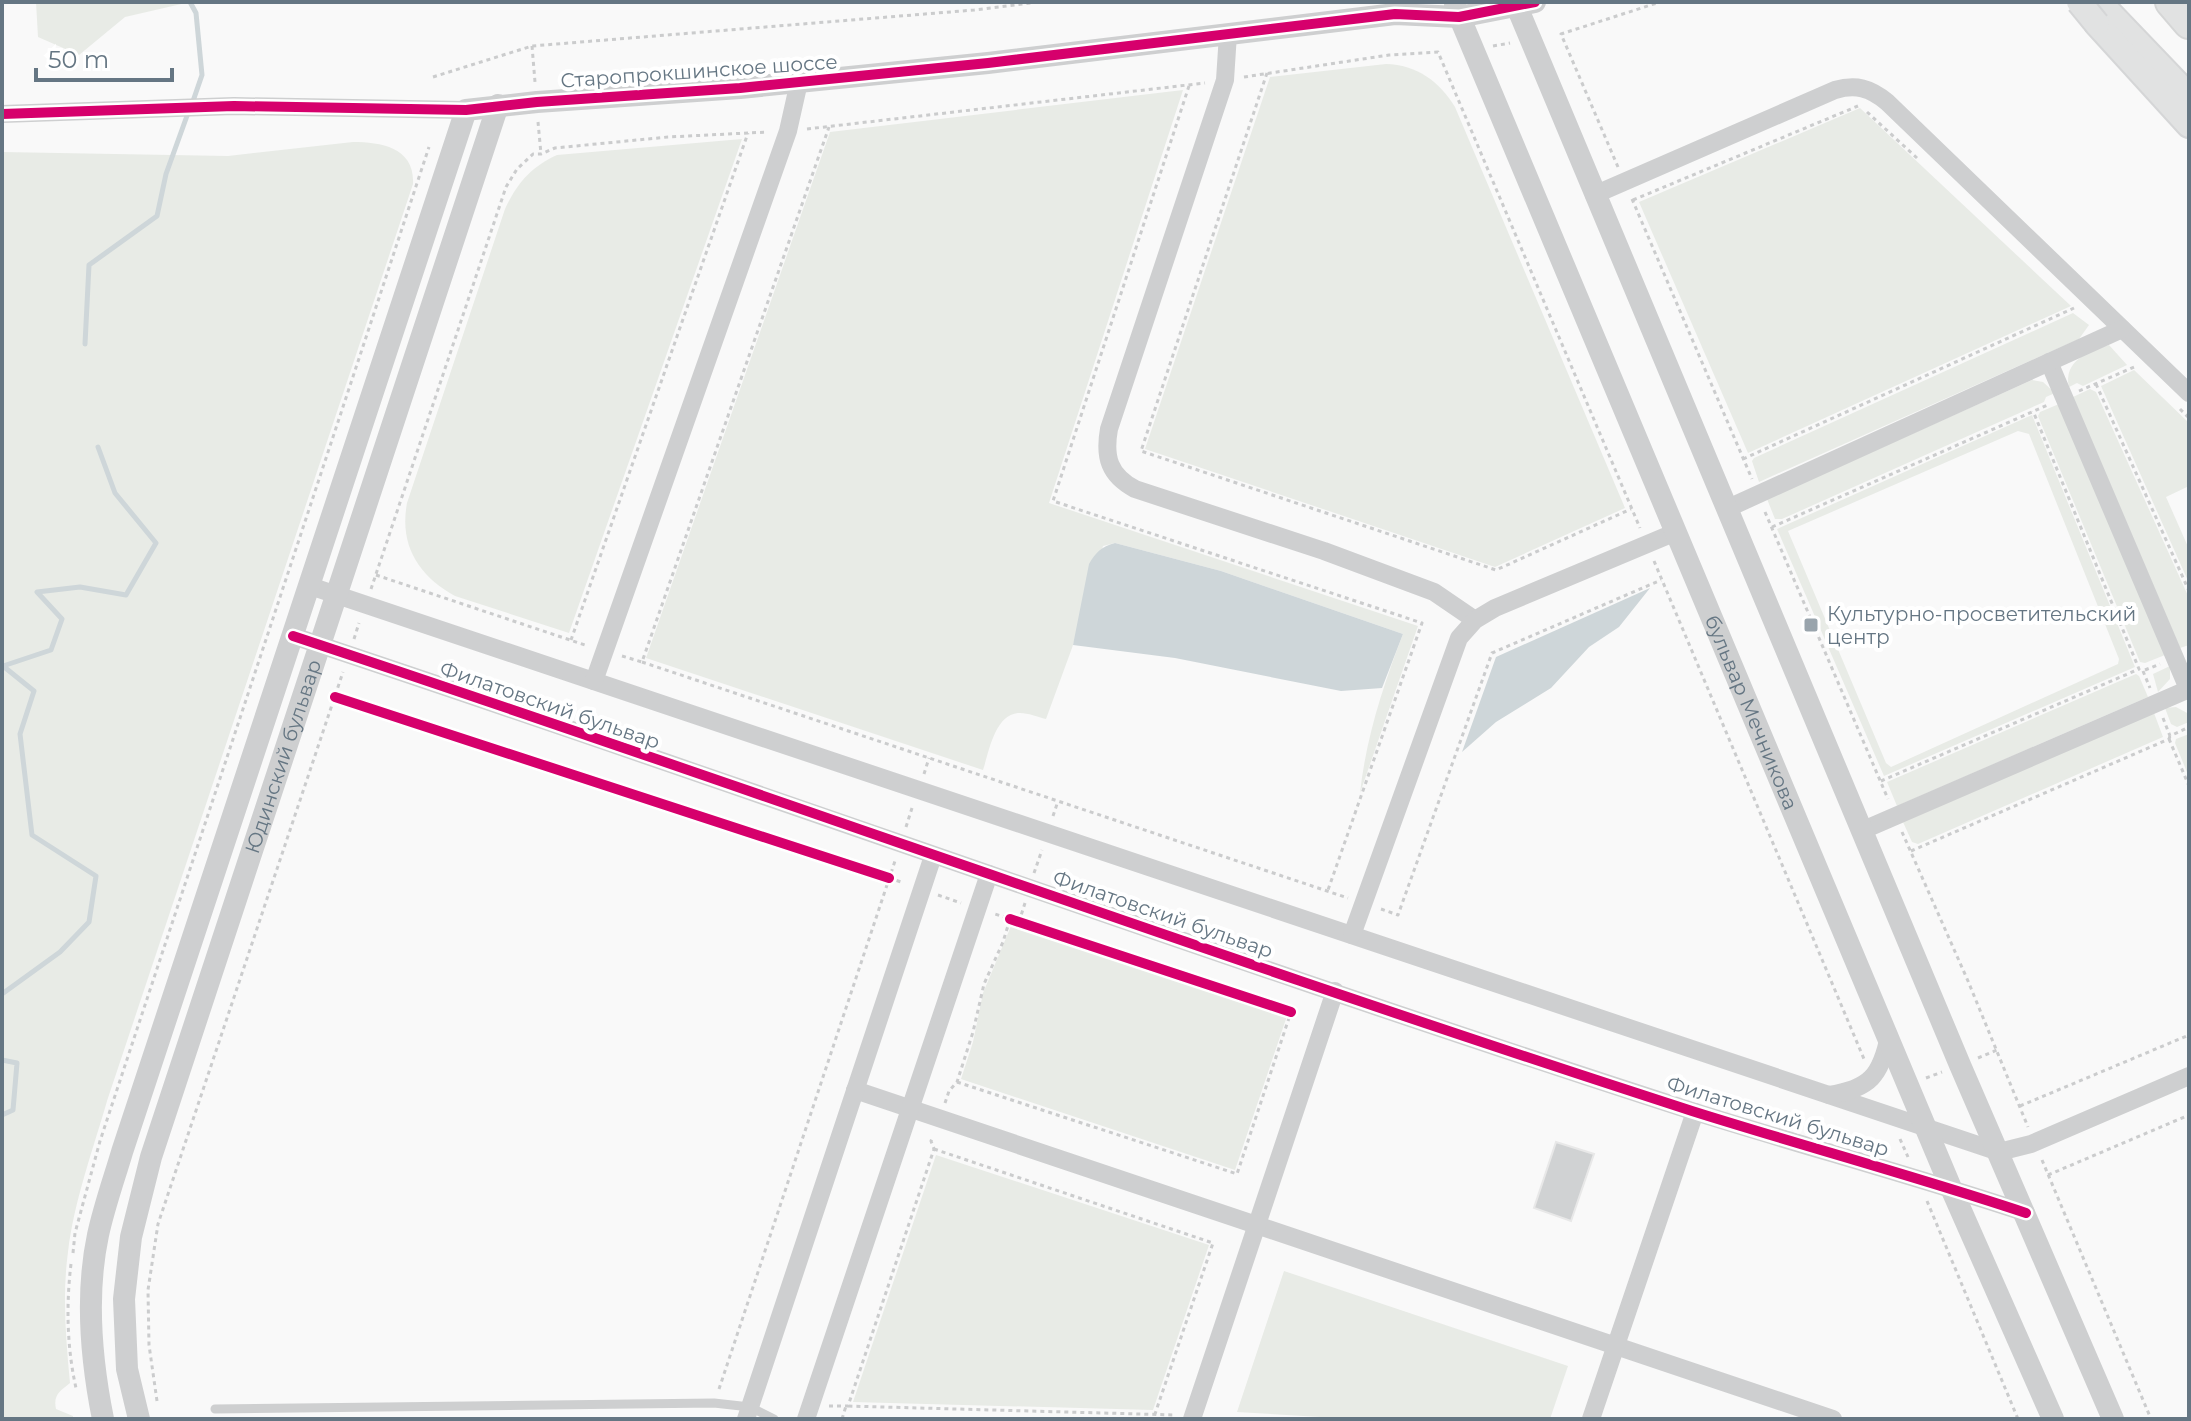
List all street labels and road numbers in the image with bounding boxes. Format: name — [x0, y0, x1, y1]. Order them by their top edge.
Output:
street label: Старопрокшинское шоссе — [560, 49, 838, 93]
street label: бульвар Мечникова — [1700, 611, 1803, 813]
street label: Филатовский бульвар — [437, 656, 663, 754]
street label: Юдинский бульвар — [240, 657, 326, 857]
street label: Филатовский бульвар — [1050, 865, 1276, 963]
street label: Филатовский бульвар — [1664, 1071, 1892, 1161]

